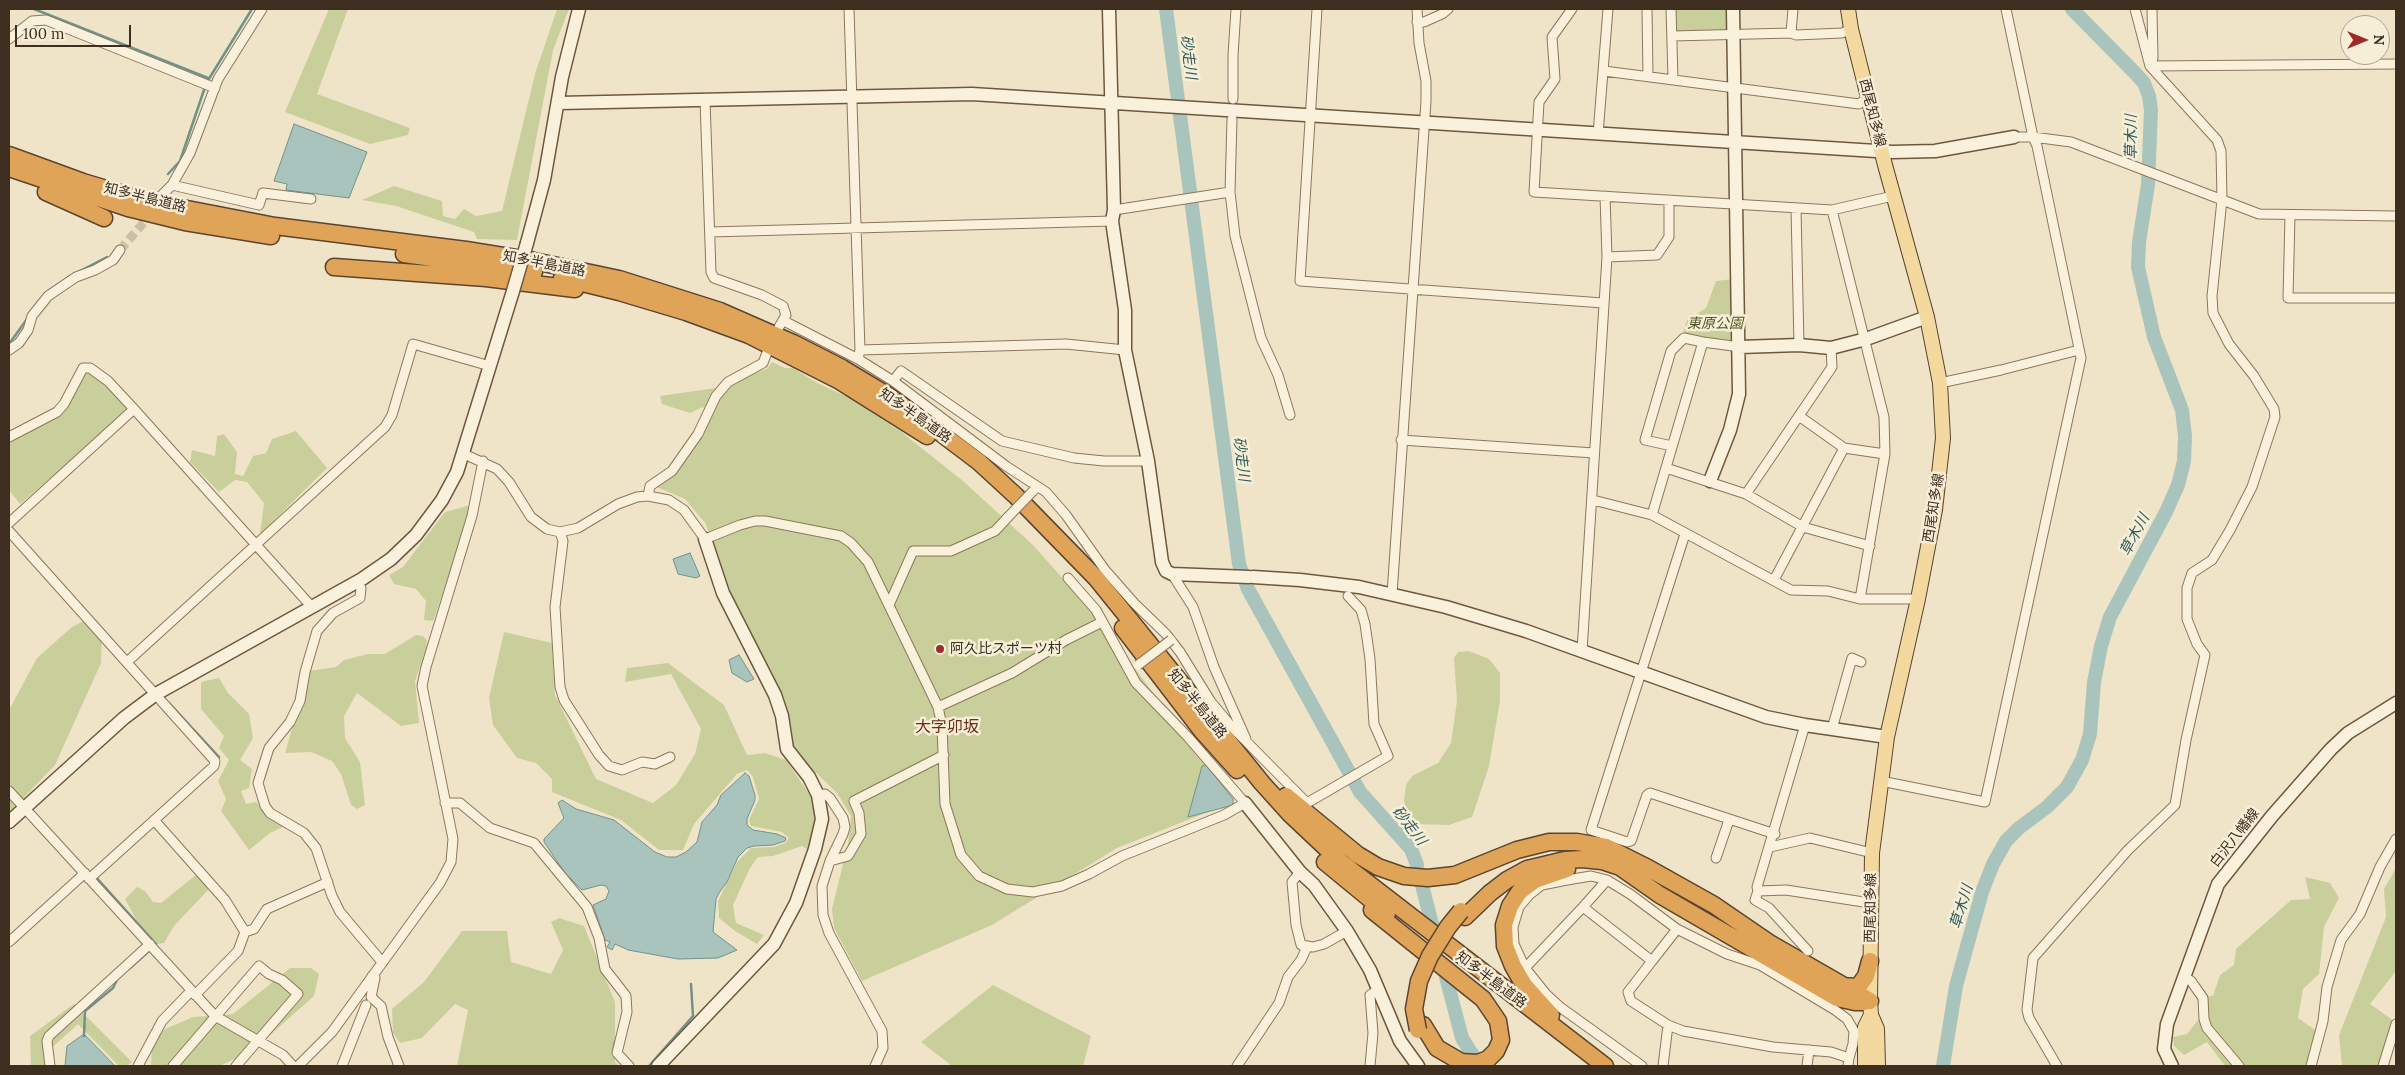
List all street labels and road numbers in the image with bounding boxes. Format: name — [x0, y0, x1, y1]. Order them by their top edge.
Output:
street label: 西尾知多線 — [1855, 77, 1889, 149]
street label: 知多半島道路 — [102, 180, 188, 216]
street label: 知多半島道路 — [501, 248, 587, 280]
street label: 知多半島道路 — [876, 385, 954, 447]
street label: 西尾知多線 — [1920, 472, 1948, 544]
street label: 知多半島道路 — [1164, 666, 1230, 742]
street label: 白沢八幡線 — [2207, 805, 2263, 871]
street label: 西尾知多線 — [1862, 873, 1880, 943]
street label: 知多半島道路 — [1452, 948, 1530, 1012]

